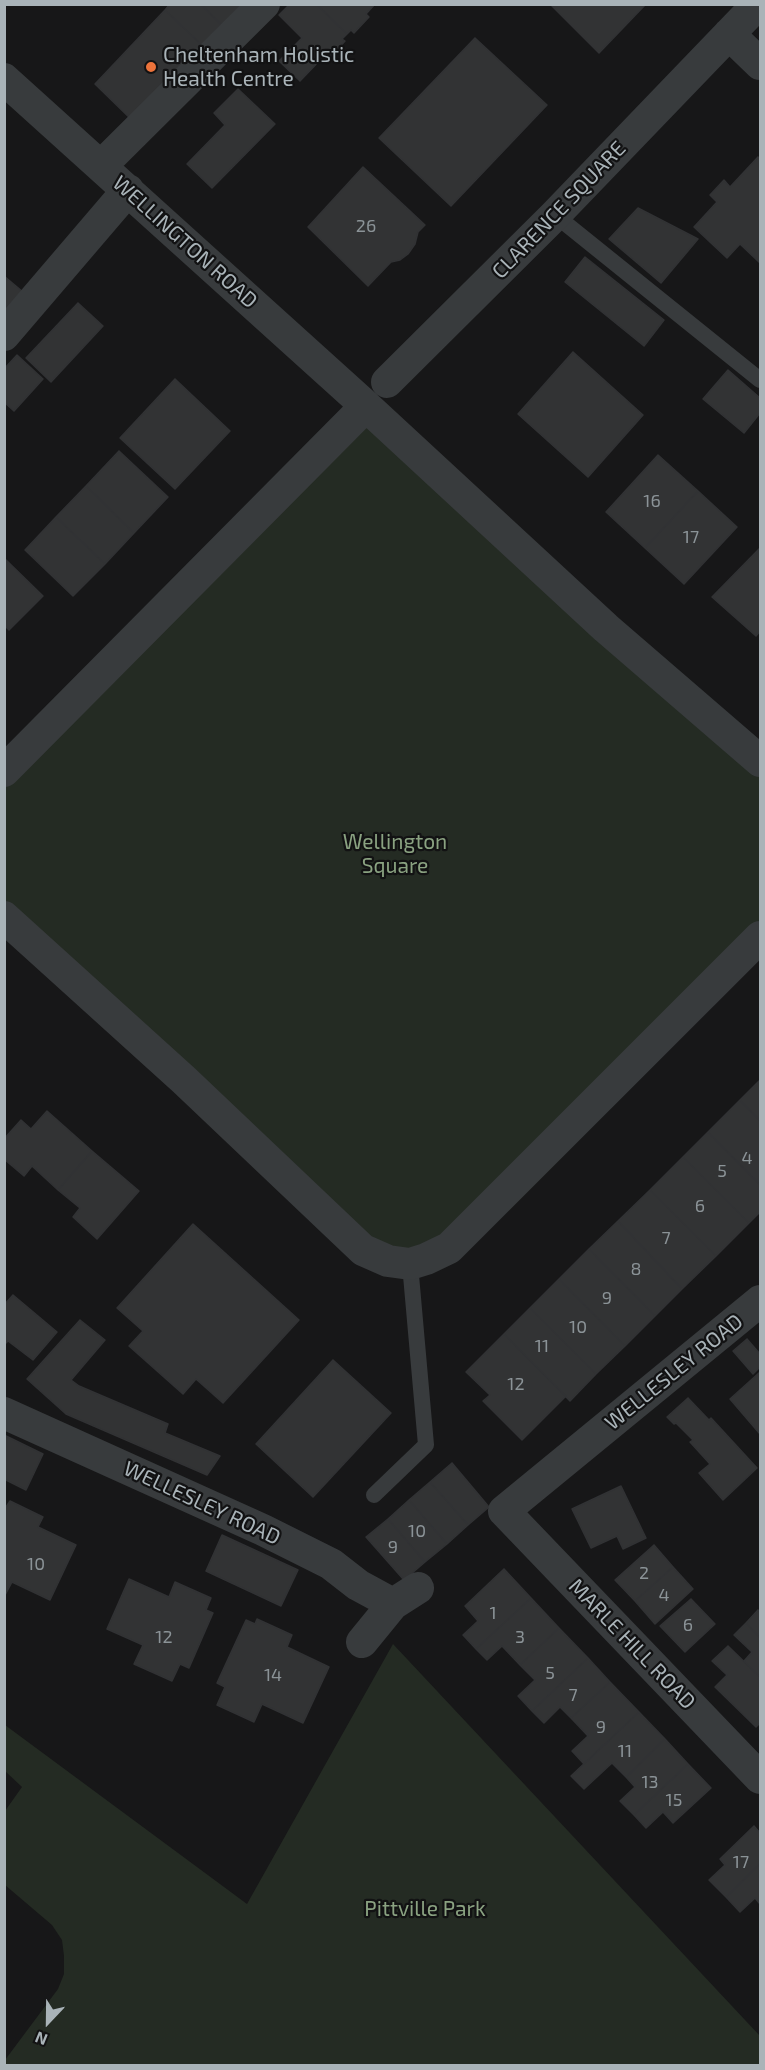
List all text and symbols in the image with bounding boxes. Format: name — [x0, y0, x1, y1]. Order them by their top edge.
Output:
place label: Cheltenham Holistic Health Centre — [163, 42, 354, 92]
marker: Cheltenham Holistic Health Centre — [144, 60, 158, 74]
street label: CLARENCE SQUARE — [487, 136, 631, 284]
street label: WELLINGTON ROAD — [107, 170, 263, 314]
house number: 26 — [356, 215, 376, 237]
house number: 16 — [643, 490, 661, 512]
house number: 17 — [683, 526, 699, 548]
park label: Wellington Square — [343, 829, 447, 879]
house number: 4 — [741, 1147, 753, 1169]
house number: 5 — [717, 1160, 727, 1182]
house number: 6 — [695, 1195, 705, 1217]
house number: 7 — [661, 1227, 671, 1249]
house number: 8 — [631, 1258, 641, 1280]
house number: 9 — [602, 1287, 612, 1309]
street label: WELLESLEY ROAD — [600, 1309, 748, 1435]
house number: 10 — [569, 1316, 587, 1338]
house number: 11 — [535, 1335, 549, 1357]
house number: 12 — [507, 1373, 525, 1395]
street label: WELLESLEY ROAD — [120, 1456, 284, 1550]
house number: 10 — [408, 1520, 426, 1542]
house number: 9 — [388, 1536, 398, 1558]
house number: 10 — [27, 1553, 45, 1575]
house number: 2 — [639, 1562, 649, 1584]
street label: MARLE HILL ROAD — [563, 1574, 701, 1714]
house number: 4 — [658, 1584, 670, 1606]
house number: 1 — [489, 1602, 497, 1624]
house number: 6 — [683, 1614, 693, 1636]
house number: 12 — [155, 1626, 173, 1648]
house number: 3 — [515, 1626, 525, 1648]
house number: 5 — [545, 1662, 555, 1684]
house number: 14 — [264, 1664, 282, 1686]
house number: 7 — [568, 1684, 578, 1706]
house number: 9 — [596, 1716, 606, 1738]
house number: 11 — [618, 1740, 632, 1762]
house number: 13 — [641, 1771, 659, 1793]
house number: 15 — [666, 1789, 682, 1811]
house number: 17 — [733, 1851, 749, 1873]
park label: Pittville Park — [364, 1896, 486, 1922]
north arrow — [18, 1992, 78, 2052]
text: N — [32, 2028, 50, 2050]

